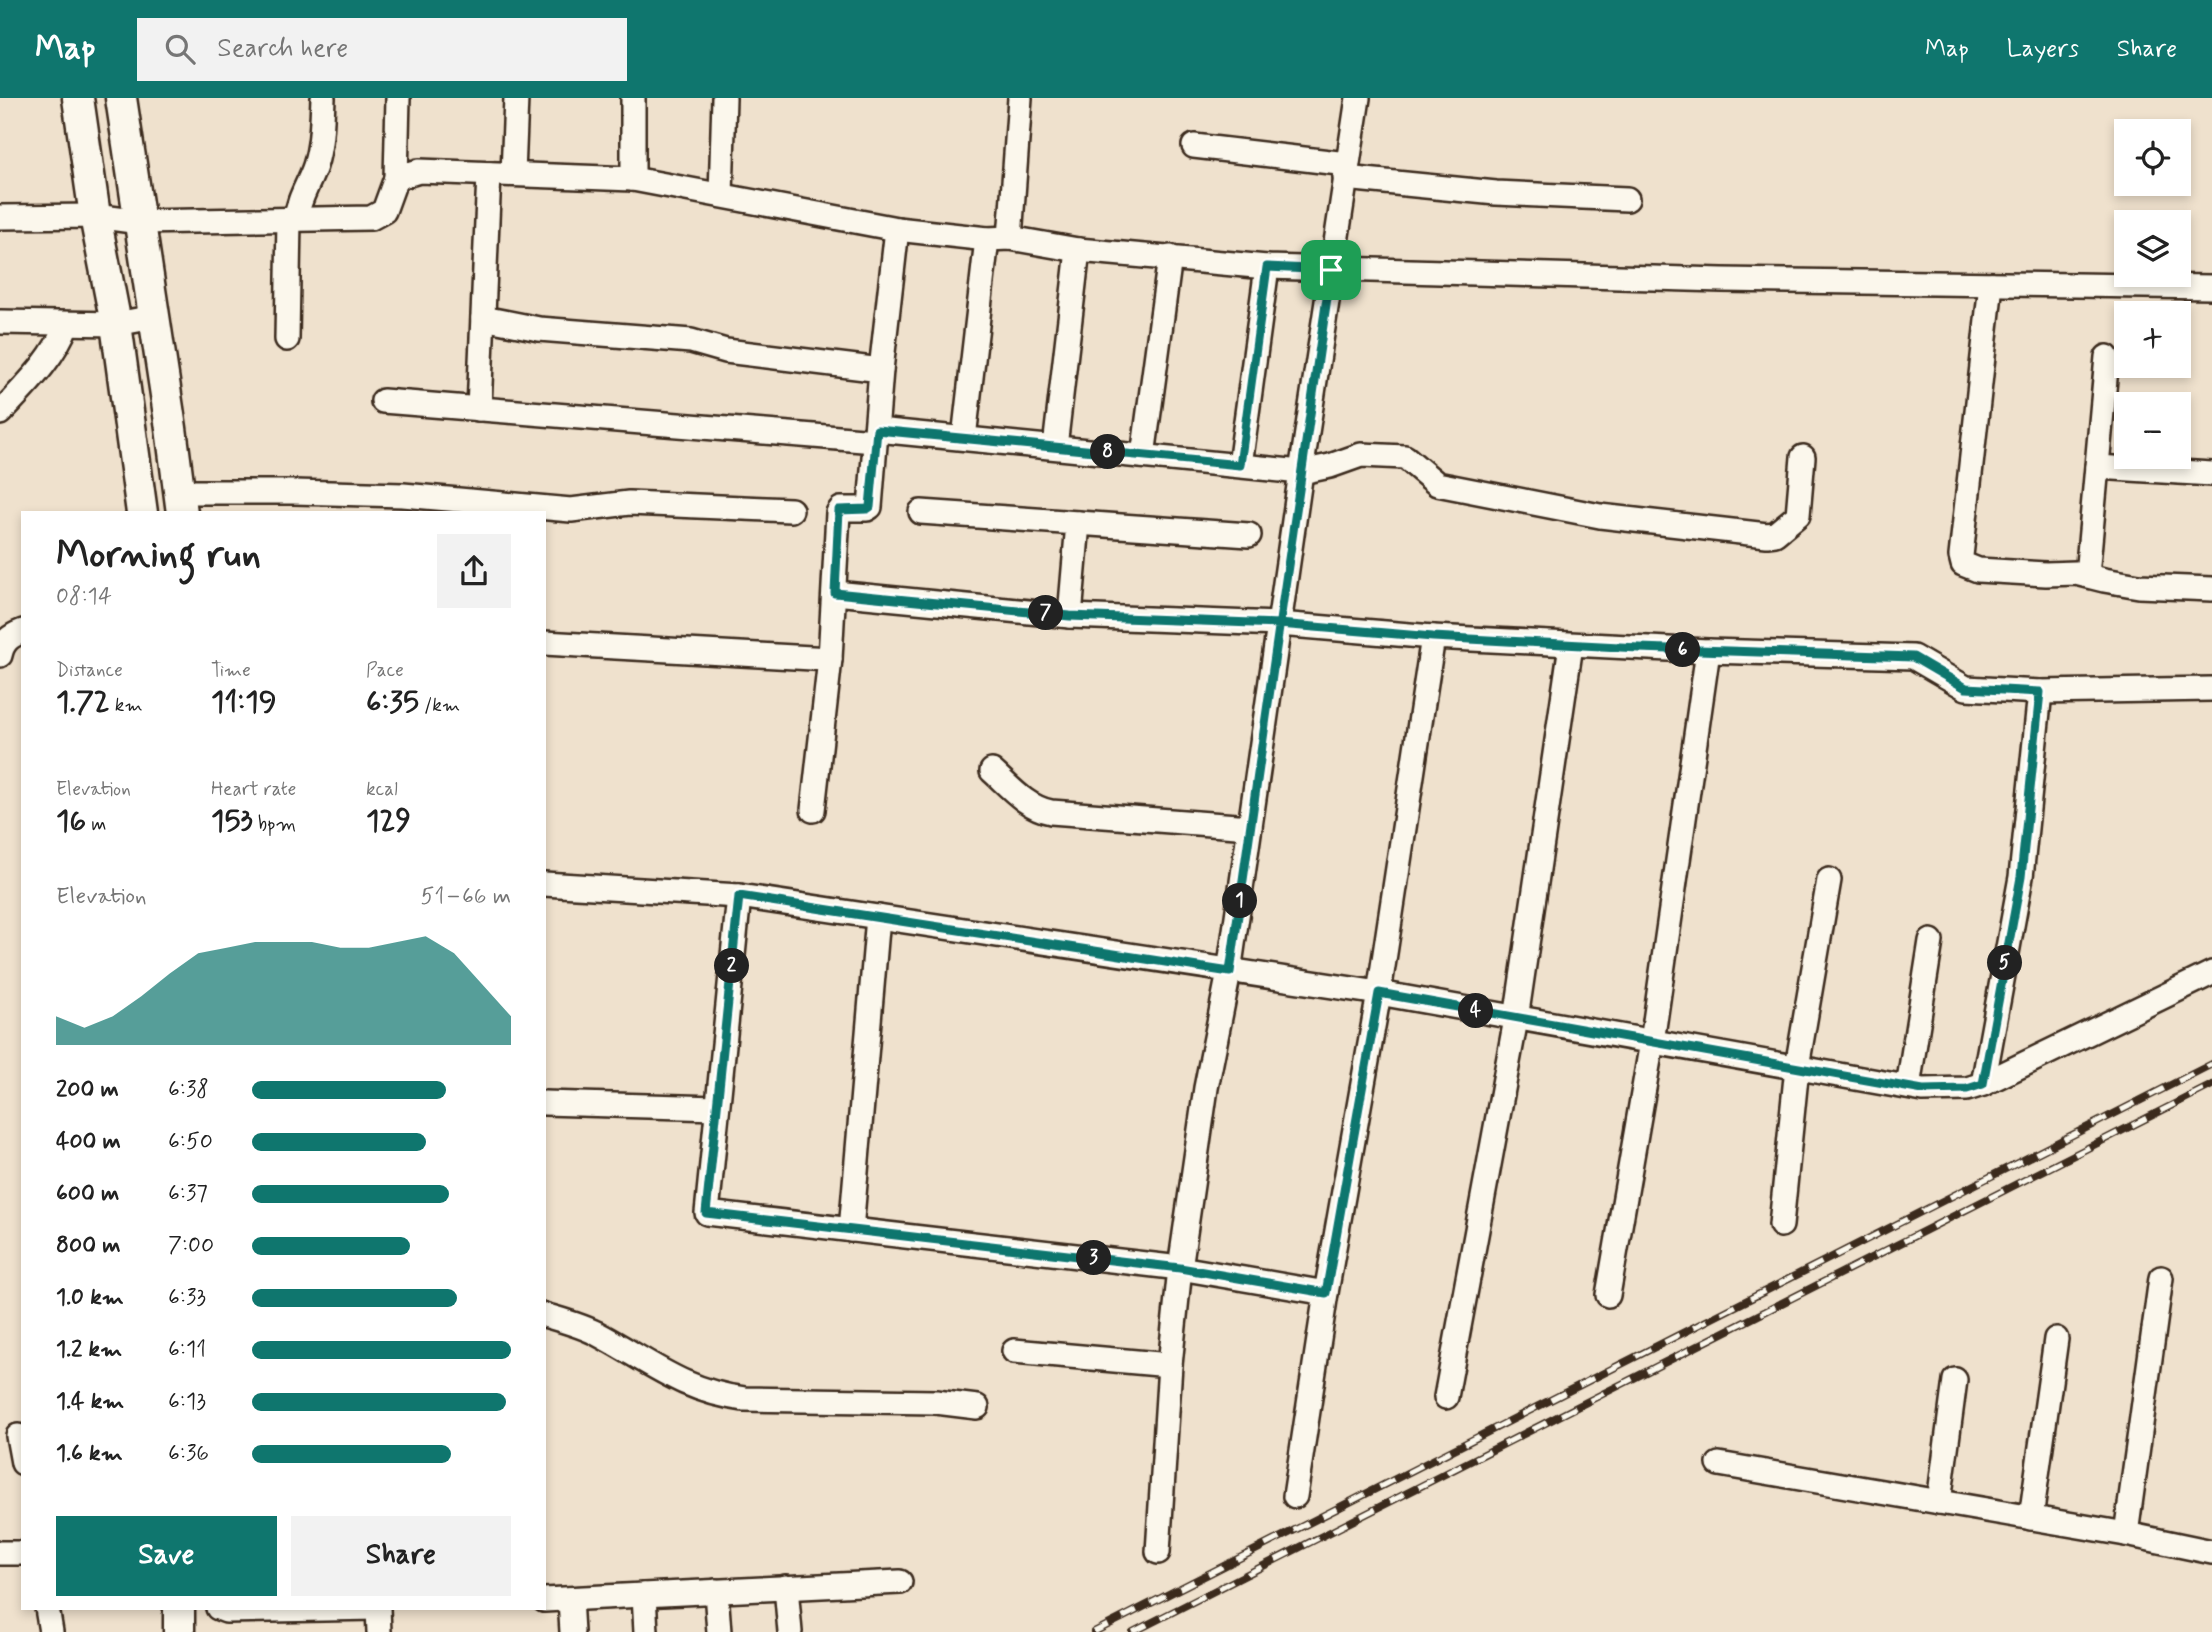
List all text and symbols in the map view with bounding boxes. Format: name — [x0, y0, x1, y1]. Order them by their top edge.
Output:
search box — [137, 18, 627, 81]
text: Map — [35, 27, 95, 71]
icon: search — [161, 30, 199, 68]
text: Search here — [217, 32, 348, 66]
text: Map — [1925, 34, 1969, 65]
text: Layers — [2007, 34, 2079, 65]
text: Share — [2117, 34, 2177, 65]
map controls — [2114, 119, 2191, 469]
button: locate — [2114, 119, 2191, 196]
button: layers — [2114, 210, 2191, 287]
pin — [1301, 240, 1361, 300]
icon: arrive — [1312, 251, 1350, 289]
button: + — [2114, 301, 2191, 378]
button: − — [2114, 392, 2191, 469]
pin: 8 — [1090, 434, 1126, 470]
text: 8 — [1102, 439, 1113, 464]
text: Morning run — [56, 531, 261, 580]
button: share — [437, 534, 511, 608]
text: 08:14 — [56, 582, 112, 612]
pin: 7 — [1028, 596, 1064, 630]
text: 7 — [1040, 600, 1051, 625]
pin: 6 — [1666, 632, 1700, 668]
text: 6 — [1678, 637, 1687, 662]
text: Distance — [56, 658, 123, 683]
text: Time — [211, 658, 251, 683]
text: Pace — [366, 658, 404, 683]
text: 1.72 — [56, 683, 110, 722]
text: 11:19 — [211, 683, 277, 722]
text: 6:35 — [366, 683, 419, 722]
text: km — [110, 693, 143, 718]
text: /km — [419, 693, 460, 718]
text: Elevation — [56, 777, 131, 802]
text: Heart rate — [211, 777, 296, 802]
text: kcal — [366, 777, 398, 802]
text: 16 — [56, 802, 86, 841]
text: 153 — [211, 802, 253, 841]
text: 129 — [366, 802, 411, 841]
text: m — [86, 812, 106, 837]
text: bpm — [253, 812, 296, 837]
text: Elevation — [56, 882, 147, 912]
text: 51–66 m — [421, 882, 511, 912]
pin: 1 — [1222, 884, 1258, 918]
text: 1 — [1235, 888, 1244, 913]
pin: 5 — [1988, 946, 2022, 980]
pin: 2 — [714, 948, 750, 984]
text: 5 — [1999, 950, 2010, 975]
text: 2 — [727, 953, 736, 978]
pin: 4 — [1458, 993, 1494, 1028]
text: 4 — [1470, 998, 1481, 1023]
text: 200 m — [56, 1075, 119, 1105]
text: 6:38 — [168, 1075, 209, 1105]
text: 400 m — [56, 1127, 121, 1157]
text: 6:50 — [168, 1127, 213, 1157]
text: 600 m — [56, 1179, 119, 1209]
text: 6:37 — [168, 1179, 208, 1209]
text: 800 m — [56, 1231, 120, 1261]
text: 7:00 — [168, 1231, 214, 1261]
pin: 3 — [1076, 1240, 1112, 1276]
text: 3 — [1089, 1245, 1098, 1270]
text: 1.0 km — [56, 1283, 124, 1313]
text: 6:33 — [168, 1283, 206, 1313]
text: 1.2 km — [56, 1335, 122, 1365]
text: 6:11 — [168, 1335, 206, 1365]
text: 1.4 km — [56, 1387, 124, 1417]
text: 6:13 — [168, 1387, 206, 1417]
text: 1.6 km — [56, 1439, 123, 1469]
text: 6:36 — [168, 1439, 209, 1469]
button: Save — [56, 1516, 277, 1596]
button: Share — [291, 1516, 511, 1596]

